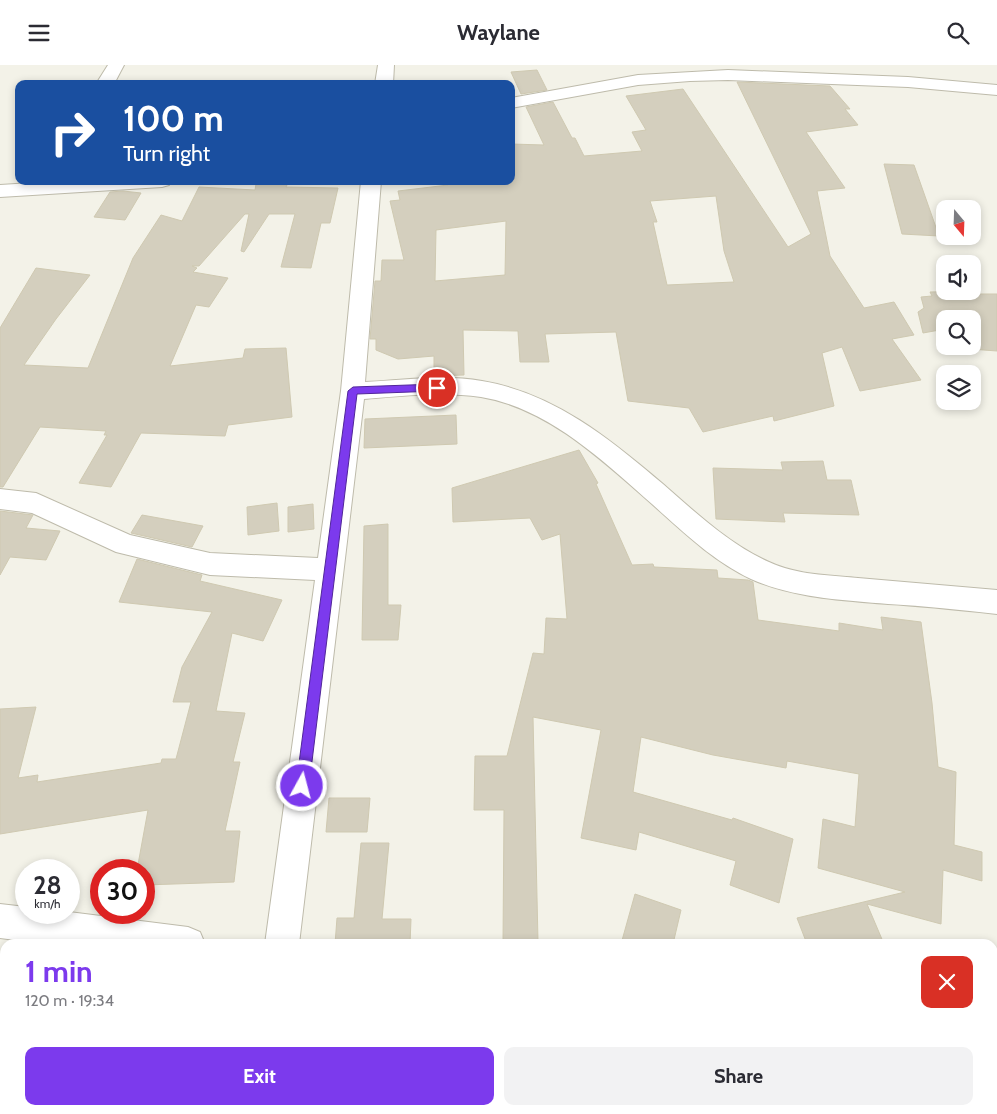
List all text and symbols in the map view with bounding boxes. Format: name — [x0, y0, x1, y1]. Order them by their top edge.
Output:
icon: menu — [25, 19, 53, 47]
text: Waylane — [457, 19, 540, 46]
icon: search — [944, 19, 972, 47]
text: 100 m — [123, 97, 224, 140]
icon: right — [40, 100, 105, 165]
text: Turn right — [123, 140, 210, 167]
north arrow — [936, 200, 981, 245]
map controls — [936, 200, 981, 410]
button: sound — [936, 255, 981, 300]
button: search — [936, 310, 981, 355]
button: layers — [936, 365, 981, 410]
pin — [416, 367, 458, 409]
icon: arrive — [423, 374, 451, 402]
position arrow — [275, 759, 327, 811]
speed limit sign: 30 — [90, 859, 155, 924]
text: 28 — [33, 870, 62, 900]
text: km/h — [34, 896, 61, 911]
text: 1 min — [25, 953, 93, 990]
button: close — [921, 956, 973, 1008]
text: 120 m · 19:34 — [25, 991, 114, 1010]
button: Exit — [25, 1047, 494, 1105]
button: Share — [504, 1047, 973, 1105]

